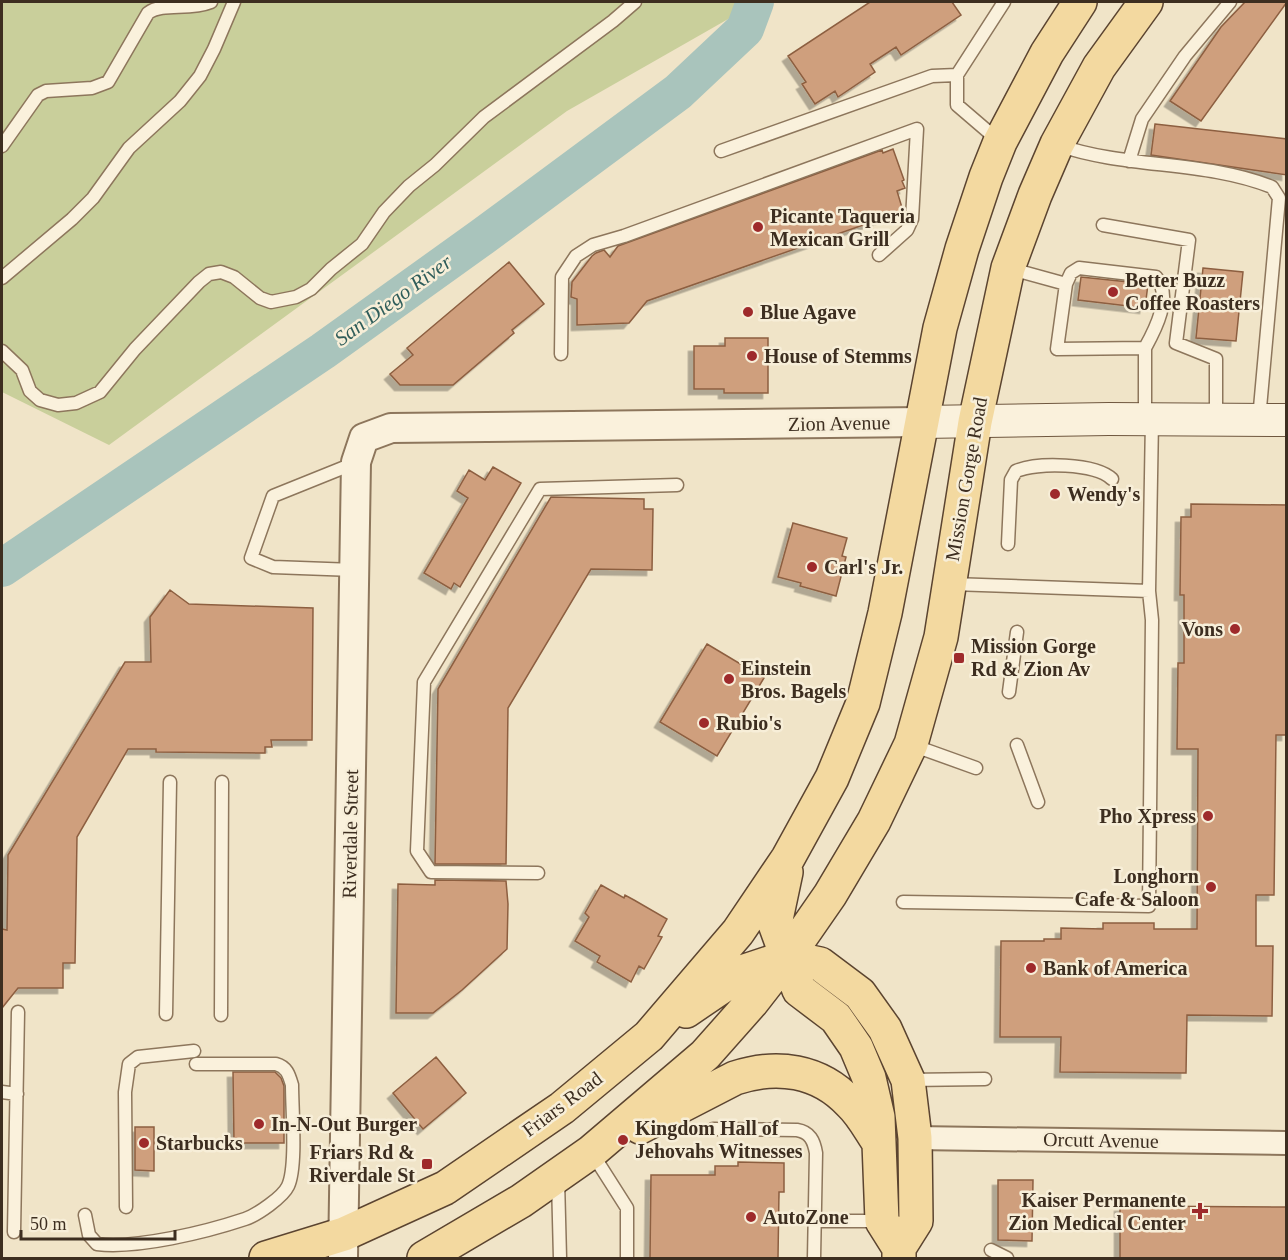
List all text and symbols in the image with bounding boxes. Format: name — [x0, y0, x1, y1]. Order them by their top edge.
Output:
place label: Picante Taqueria Mexican Grill — [770, 205, 915, 250]
marker: Picante Taqueria Mexican Grill — [751, 220, 765, 234]
water label: San Diego River — [330, 249, 457, 350]
place label: Better Buzz Coffee Roasters — [1125, 269, 1260, 314]
marker: Better Buzz Coffee Roasters — [1106, 285, 1120, 299]
place label: Blue Agave — [760, 301, 856, 324]
marker: Blue Agave — [741, 305, 755, 319]
place label: House of Stemms — [764, 345, 912, 367]
marker: House of Stemms — [745, 349, 759, 363]
street label: Mission Gorge Road — [941, 395, 992, 563]
street label: Zion Avenue — [788, 411, 890, 435]
place label: Wendy's — [1067, 483, 1141, 506]
marker: Wendy's — [1048, 487, 1062, 501]
place label: Carl's Jr. — [824, 556, 903, 578]
marker: Carl's Jr. — [805, 560, 819, 574]
place label: Vons — [1181, 618, 1223, 640]
marker: Vons — [1228, 622, 1242, 636]
place label: Mission Gorge Rd & Zion Av — [971, 635, 1096, 680]
marker: Mission Gorge Rd & Zion Av — [952, 651, 966, 665]
place label: Einstein Bros. Bagels — [741, 657, 846, 703]
marker: Einstein Bros. Bagels — [722, 672, 736, 686]
place label: Rubio's — [716, 712, 782, 734]
marker: Rubio's — [697, 716, 711, 730]
street label: Riverdale Street — [338, 769, 362, 899]
place label: Pho Xpress — [1099, 805, 1196, 828]
marker: Pho Xpress — [1201, 809, 1215, 823]
place label: Longhorn Cafe & Saloon — [1075, 865, 1199, 910]
marker: Longhorn Cafe & Saloon — [1204, 880, 1218, 894]
place label: Bank of America — [1043, 957, 1187, 979]
marker: Bank of America — [1024, 961, 1038, 975]
street label: Friars Road — [518, 1067, 606, 1141]
place label: In-N-Out Burger — [271, 1113, 417, 1136]
marker: In-N-Out Burger — [252, 1117, 266, 1131]
place label: Kingdom Hall of Jehovahs Witnesses — [635, 1117, 803, 1162]
street label: Orcutt Avenue — [1043, 1128, 1159, 1152]
place label: Starbucks — [156, 1132, 243, 1154]
marker: Kingdom Hall of Jehovahs Witnesses — [616, 1133, 630, 1147]
marker: Starbucks — [137, 1136, 151, 1150]
place label: Friars Rd & Riverdale St — [309, 1141, 415, 1186]
marker: Friars Rd & Riverdale St — [420, 1157, 434, 1171]
place label: Kaiser Permanente Zion Medical Center — [1008, 1189, 1186, 1234]
marker: Kaiser Permanente Zion Medical Center — [1191, 1202, 1209, 1220]
scale bar — [21, 1203, 176, 1241]
place label: AutoZone — [763, 1206, 849, 1228]
marker: AutoZone — [744, 1210, 758, 1224]
text: 50 m — [30, 1214, 67, 1234]

